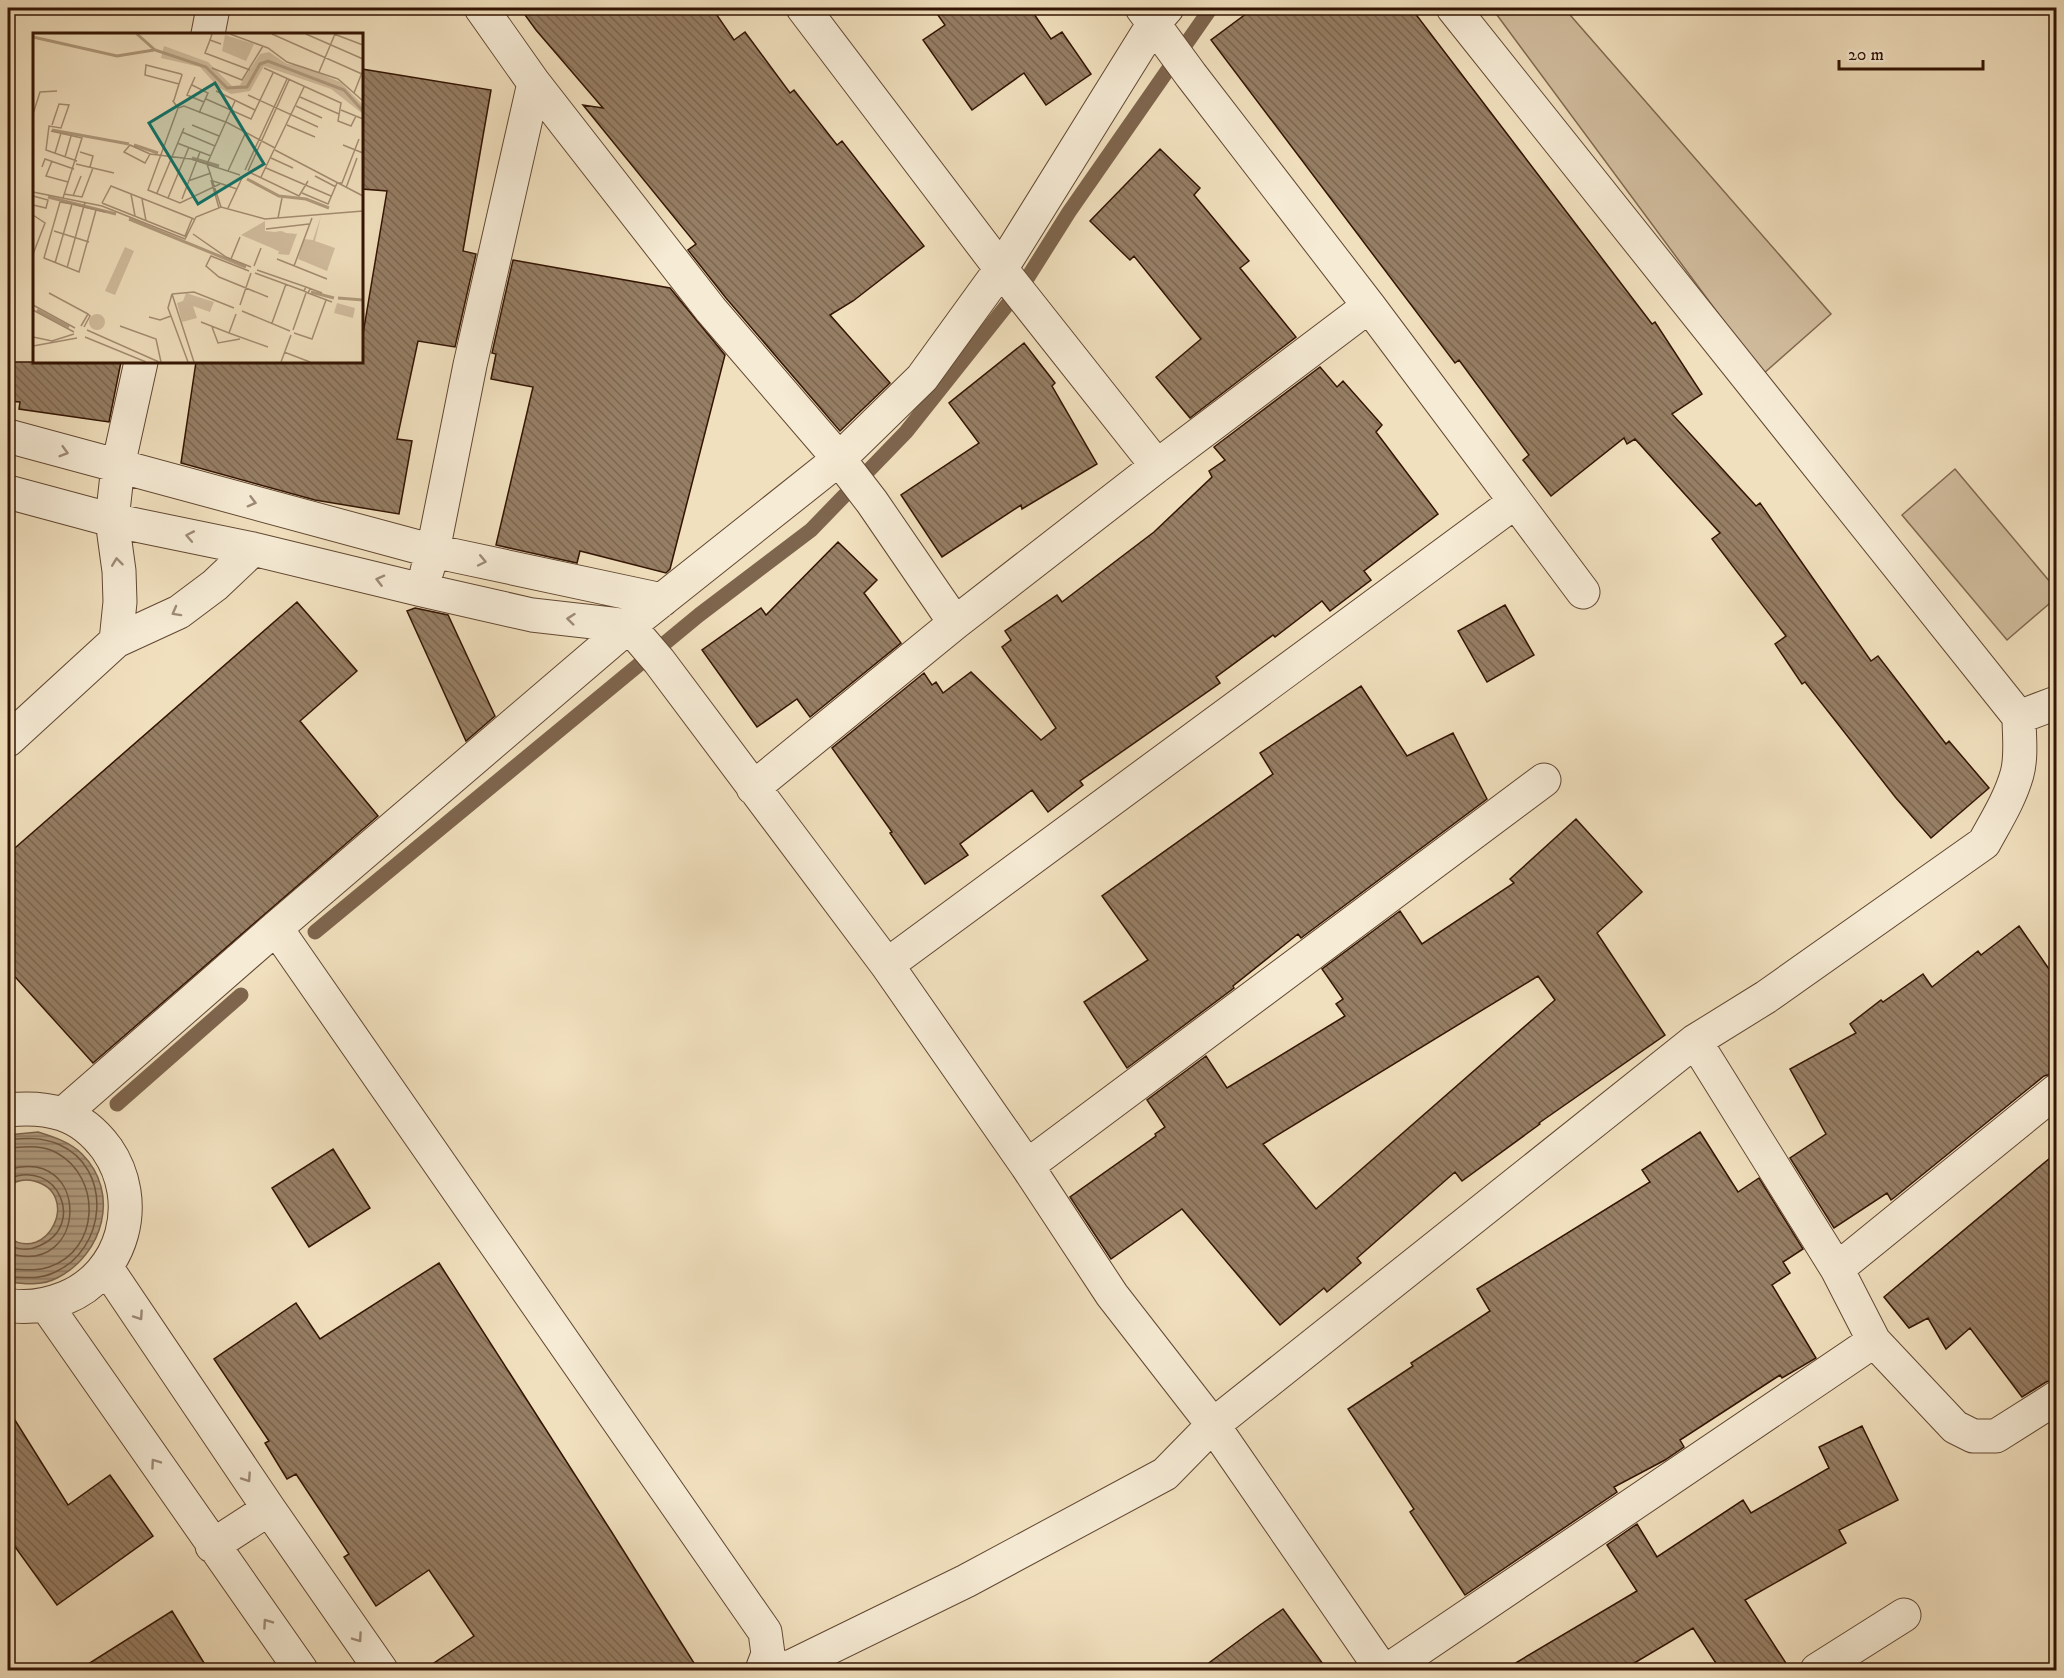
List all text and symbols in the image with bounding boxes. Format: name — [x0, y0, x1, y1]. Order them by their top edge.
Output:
inset map — [33, 33, 363, 363]
scale bar — [1839, 33, 1983, 71]
text: 20 m — [1848, 44, 1884, 66]
one-way arrow — [58, 445, 69, 457]
one-way arrow — [246, 495, 257, 507]
one-way arrow — [186, 530, 196, 543]
one-way arrow — [476, 554, 486, 567]
one-way arrow — [112, 557, 124, 567]
one-way arrow — [376, 575, 386, 588]
one-way arrow — [172, 605, 182, 616]
one-way arrow — [567, 614, 576, 626]
one-way arrow — [132, 1309, 143, 1320]
one-way arrow — [151, 1459, 162, 1470]
one-way arrow — [240, 1471, 251, 1482]
one-way arrow — [263, 1618, 274, 1629]
one-way arrow — [351, 1631, 362, 1642]

